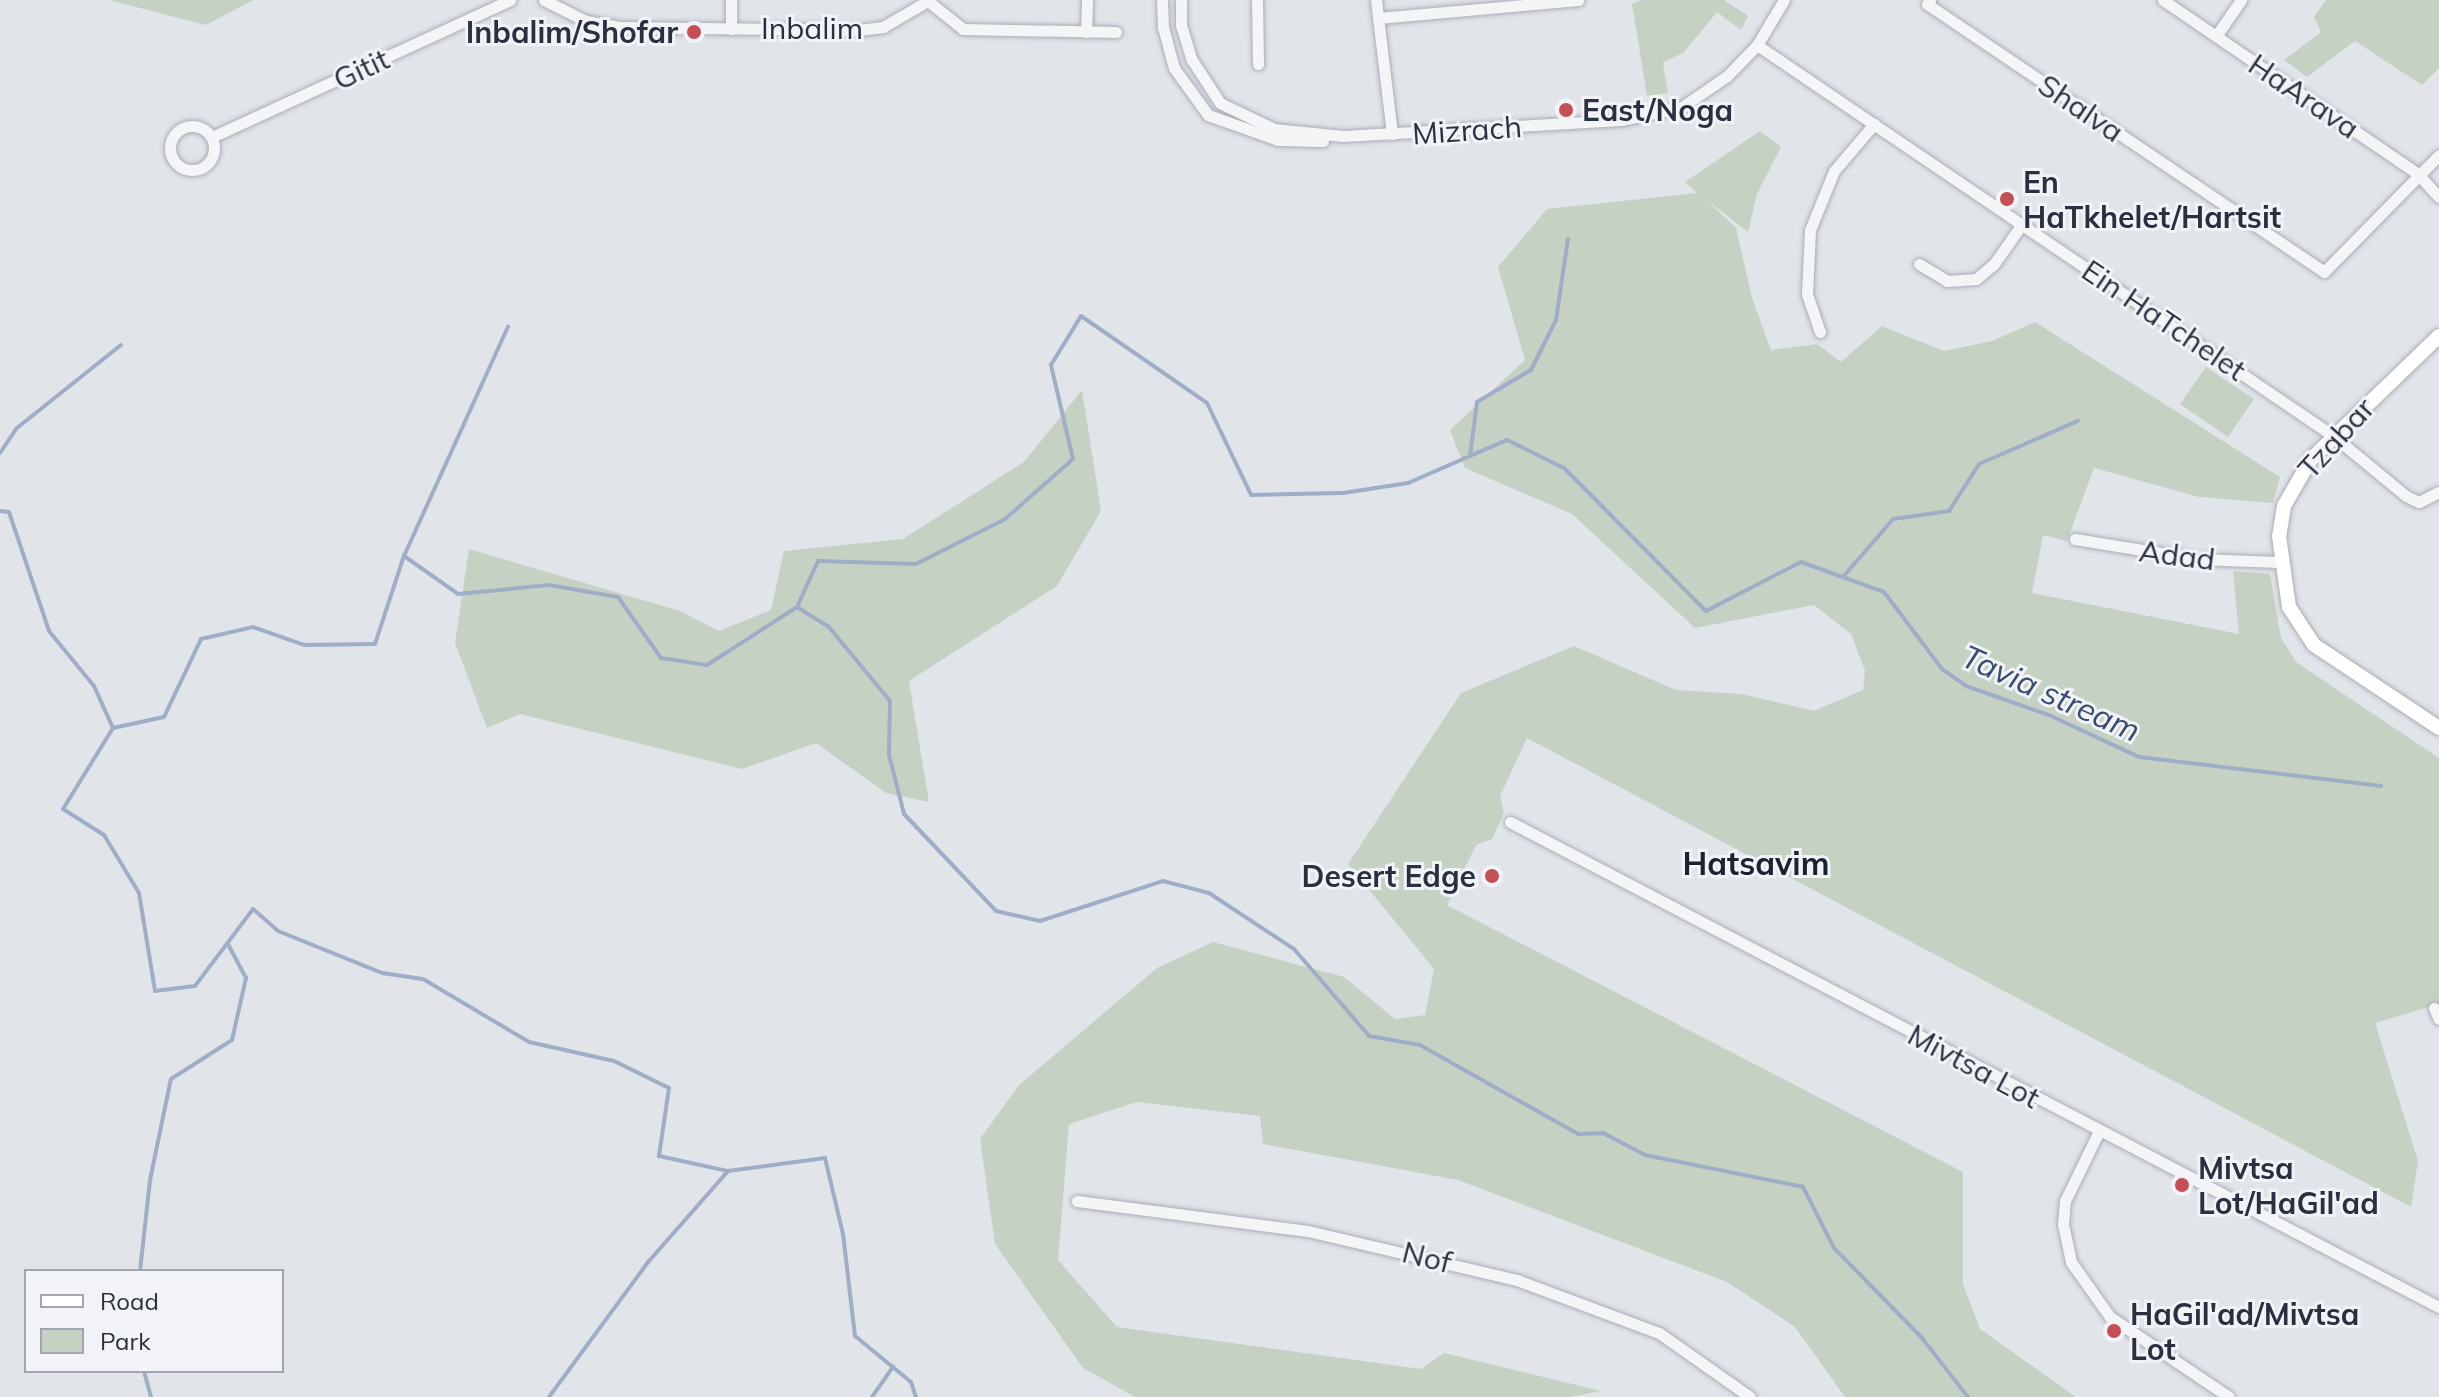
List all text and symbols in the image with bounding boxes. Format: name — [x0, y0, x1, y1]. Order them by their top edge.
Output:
street label: Inbalim — [761, 10, 863, 46]
place label: Inbalim/Shofar — [466, 14, 678, 50]
marker: Inbalim/Shofar — [685, 23, 703, 41]
street label: Gitit — [327, 41, 395, 97]
street label: HaArava — [2242, 46, 2366, 146]
street label: Shalva — [2032, 67, 2130, 149]
place label: East/Noga — [1582, 92, 1733, 128]
marker: East/Noga — [1557, 101, 1575, 119]
street label: Mizrach — [1411, 108, 1523, 152]
place label: En HaTkhelet/Hartsit — [2023, 164, 2281, 234]
marker: En HaTkhelet/Hartsit — [1998, 190, 2016, 208]
street label: Ein HaTchelet — [2075, 252, 2253, 388]
street label: Tzabar — [2290, 390, 2382, 486]
street label: Adad — [2137, 533, 2217, 577]
water label: Tavia stream — [1956, 637, 2146, 749]
district label: Hatsavim — [1683, 844, 1829, 882]
place label: Desert Edge — [1302, 858, 1476, 894]
marker: Desert Edge — [1483, 867, 1501, 885]
street label: Mivtsa Lot — [1902, 1016, 2046, 1116]
place label: Mivtsa Lot/HaGil'ad — [2198, 1150, 2379, 1220]
marker: Mivtsa Lot/HaGil'ad — [2173, 1176, 2191, 1194]
street label: Nof — [1399, 1234, 1455, 1280]
legend — [24, 1269, 284, 1373]
text: Road — [100, 1286, 159, 1316]
place label: HaGil'ad/Mivtsa Lot — [2130, 1296, 2359, 1366]
marker: HaGil'ad/Mivtsa Lot — [2105, 1322, 2123, 1340]
text: Park — [100, 1326, 151, 1356]

